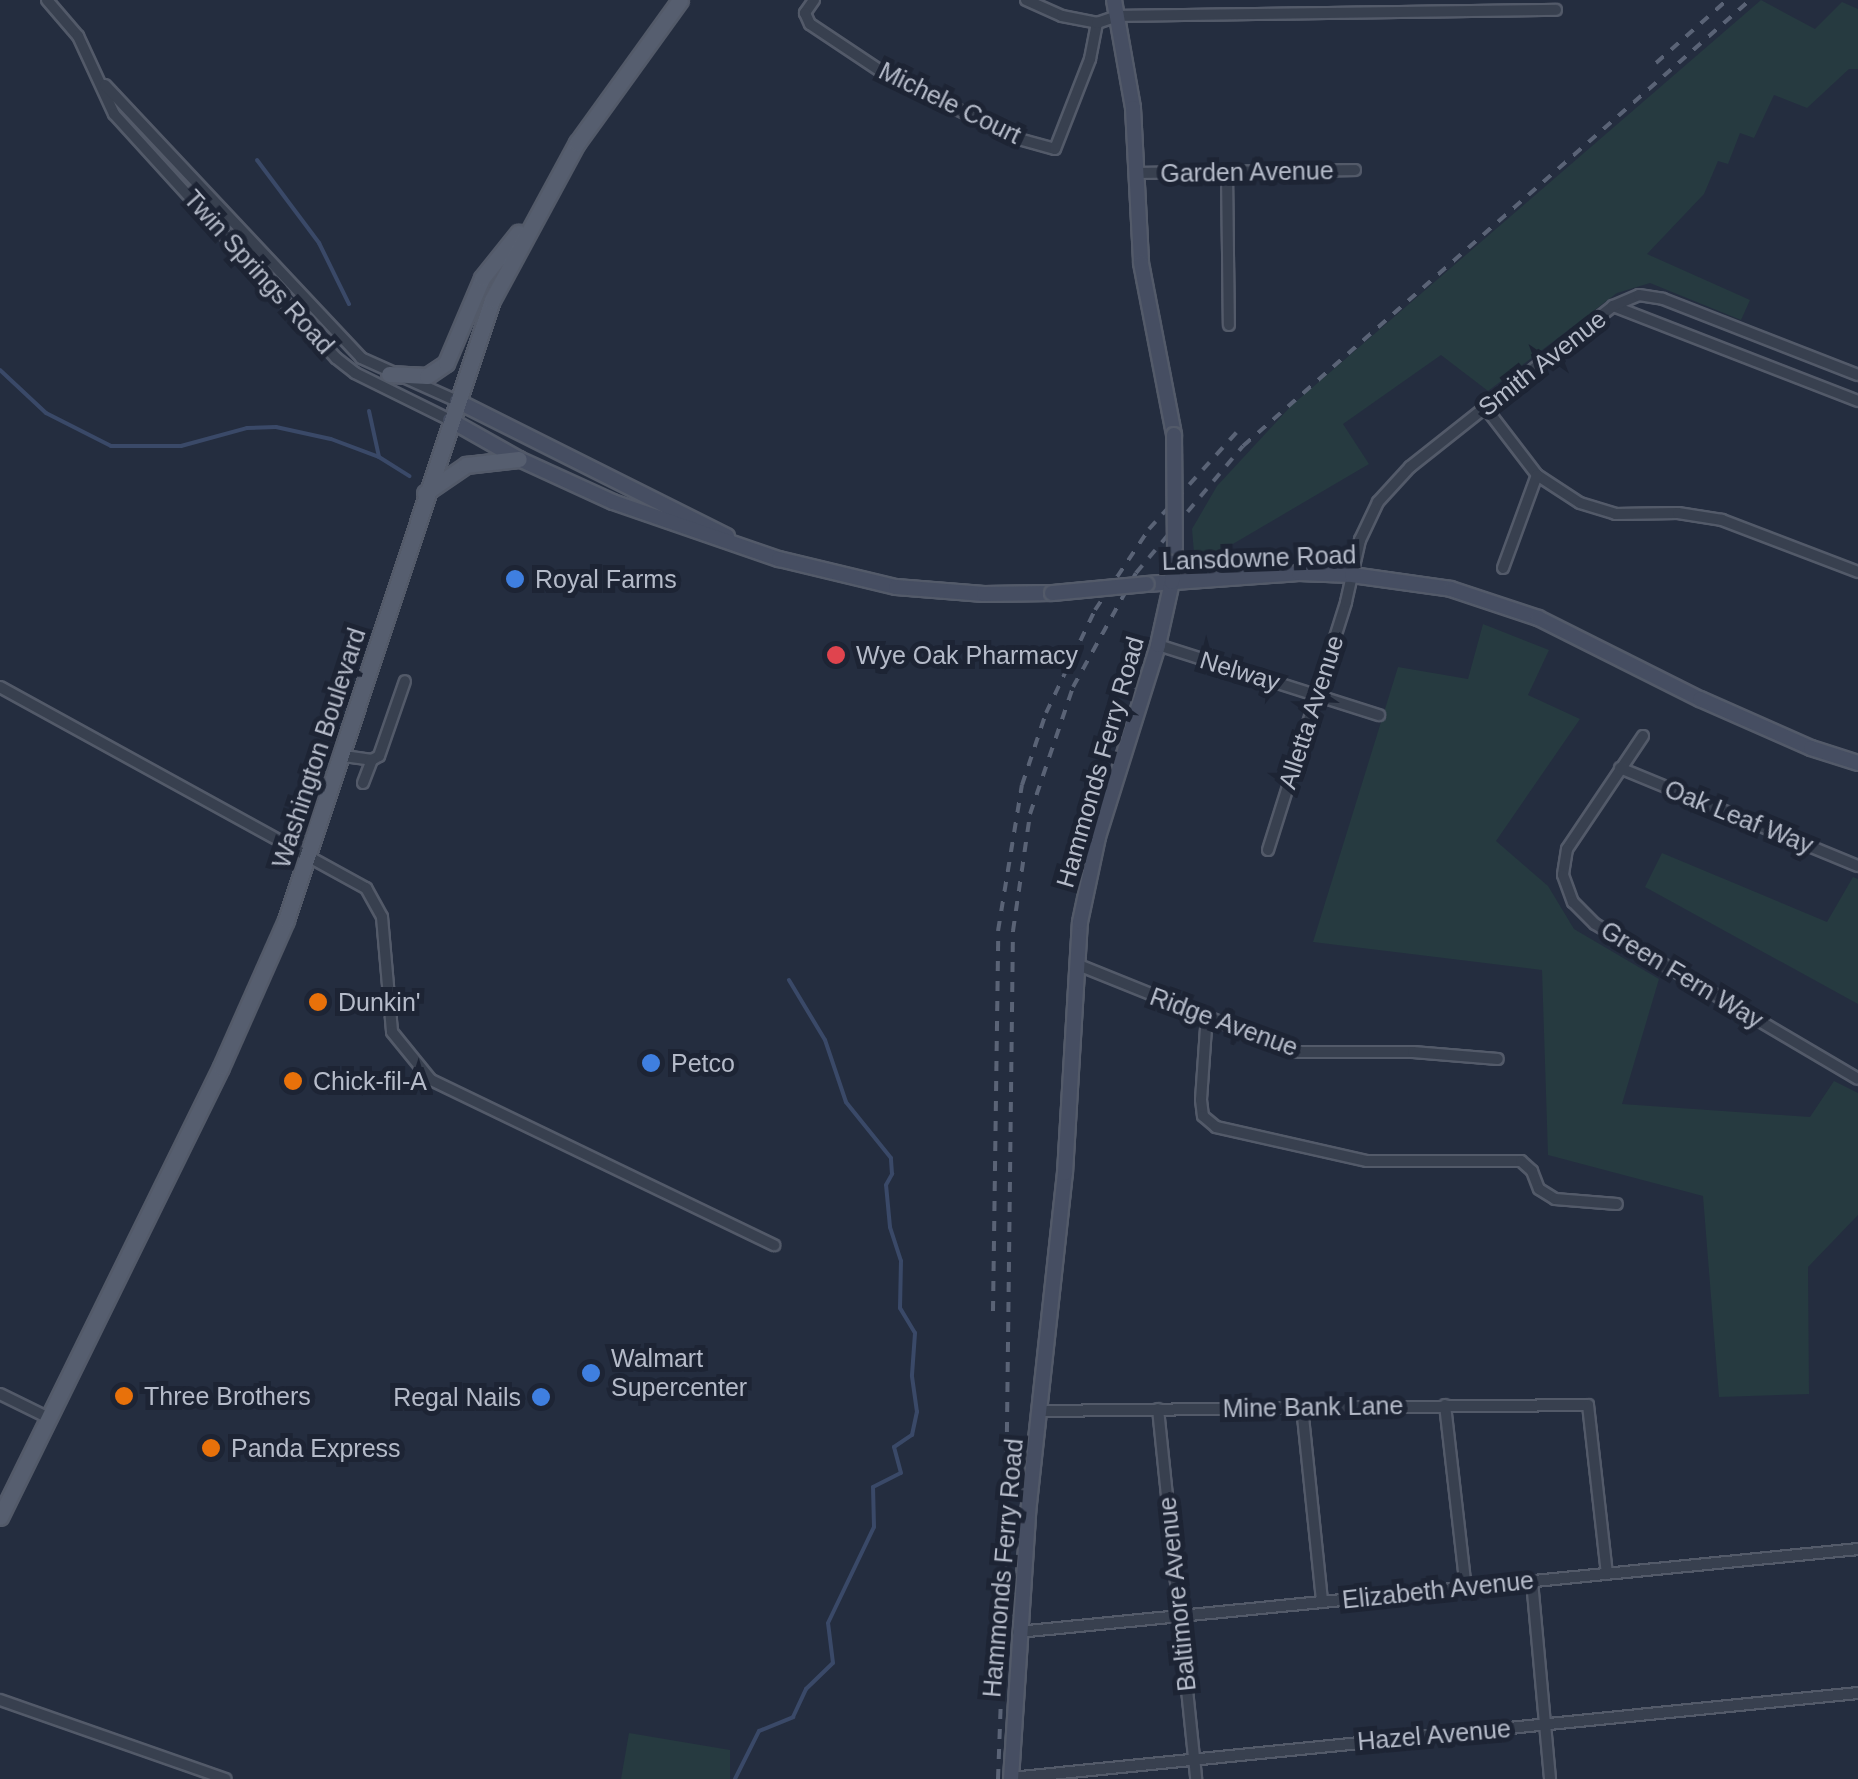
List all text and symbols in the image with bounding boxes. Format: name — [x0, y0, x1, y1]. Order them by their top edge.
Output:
street label: Michele Court — [874, 56, 1026, 150]
street label: Garden Avenue — [1159, 155, 1335, 189]
street label: Twin Springs Road — [178, 184, 340, 360]
street label: Smith Avenue — [1472, 303, 1612, 423]
street label: Lansdowne Road — [1161, 540, 1357, 576]
place label: Royal Farms — [535, 564, 677, 594]
marker: Royal Farms — [504, 568, 526, 590]
street label: Washington Boulevard — [266, 624, 372, 872]
street label: Alletta Avenue — [1272, 631, 1350, 793]
street label: Hammonds Ferry Road — [1050, 633, 1150, 891]
place label: Wye Oak Pharmacy — [856, 640, 1078, 670]
marker: Wye Oak Pharmacy — [825, 644, 847, 666]
street label: Nelway — [1196, 645, 1284, 697]
street label: Oak Leaf Way — [1660, 774, 1818, 860]
street label: Green Fern Way — [1595, 915, 1769, 1035]
street label: Ridge Avenue — [1145, 981, 1303, 1063]
place label: Dunkin' — [338, 987, 421, 1017]
marker: Dunkin' — [307, 991, 329, 1013]
place label: Petco — [671, 1048, 735, 1078]
marker: Petco — [640, 1052, 662, 1074]
place label: Chick-fil-A — [313, 1066, 427, 1096]
marker: Chick-fil-A — [282, 1070, 304, 1092]
place label: Walmart Supercenter — [611, 1344, 747, 1403]
marker: Walmart Supercenter — [580, 1362, 602, 1384]
place label: Three Brothers — [144, 1381, 311, 1411]
place label: Regal Nails — [393, 1382, 521, 1412]
marker: Three Brothers — [113, 1385, 135, 1407]
marker: Regal Nails — [530, 1386, 552, 1408]
street label: Mine Bank Lane — [1222, 1390, 1404, 1424]
place label: Panda Express — [231, 1433, 401, 1463]
marker: Panda Express — [200, 1437, 222, 1459]
street label: Hammonds Ferry Road — [977, 1437, 1029, 1699]
street label: Baltimore Avenue — [1152, 1495, 1202, 1693]
street label: Elizabeth Avenue — [1340, 1565, 1536, 1615]
street label: Hazel Avenue — [1355, 1713, 1513, 1757]

